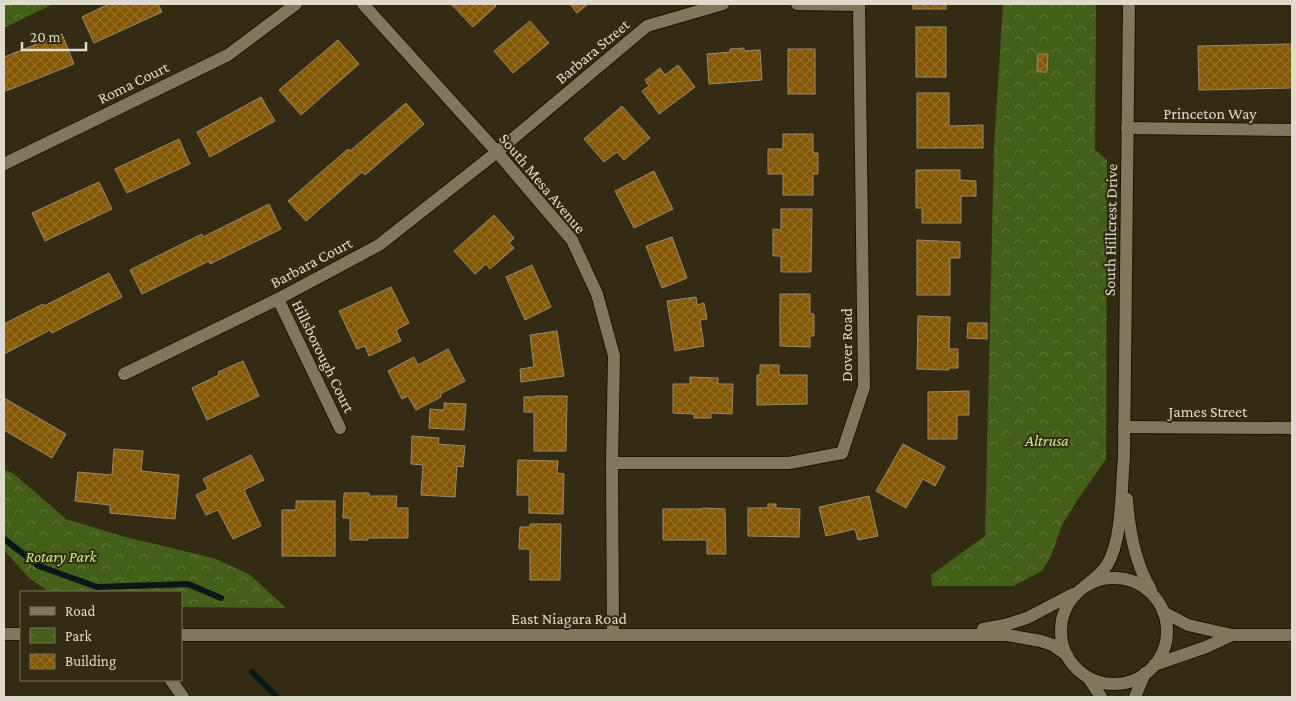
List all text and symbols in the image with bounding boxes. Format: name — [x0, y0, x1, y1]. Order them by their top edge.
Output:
street label: Barbara Street — [552, 15, 633, 87]
scale bar — [22, 20, 86, 52]
text: 20 m — [30, 29, 61, 45]
street label: Roma Court — [95, 58, 172, 107]
street label: Princeton Way — [1163, 105, 1257, 123]
street label: South Mesa Avenue — [496, 130, 589, 237]
street label: South Hillcrest Drive — [1101, 164, 1120, 296]
street label: Barbara Court — [268, 233, 356, 291]
street label: Hillsborough Court — [288, 297, 359, 416]
street label: Dover Road — [838, 307, 855, 382]
street label: James Street — [1167, 403, 1248, 421]
park label: Altrusa — [1024, 432, 1069, 449]
park label: Rotary Park — [25, 548, 98, 566]
legend — [20, 591, 182, 681]
text: Road — [65, 603, 96, 619]
street label: East Niagara Road — [511, 610, 628, 628]
text: Park — [65, 628, 92, 644]
text: Building — [65, 653, 116, 670]

